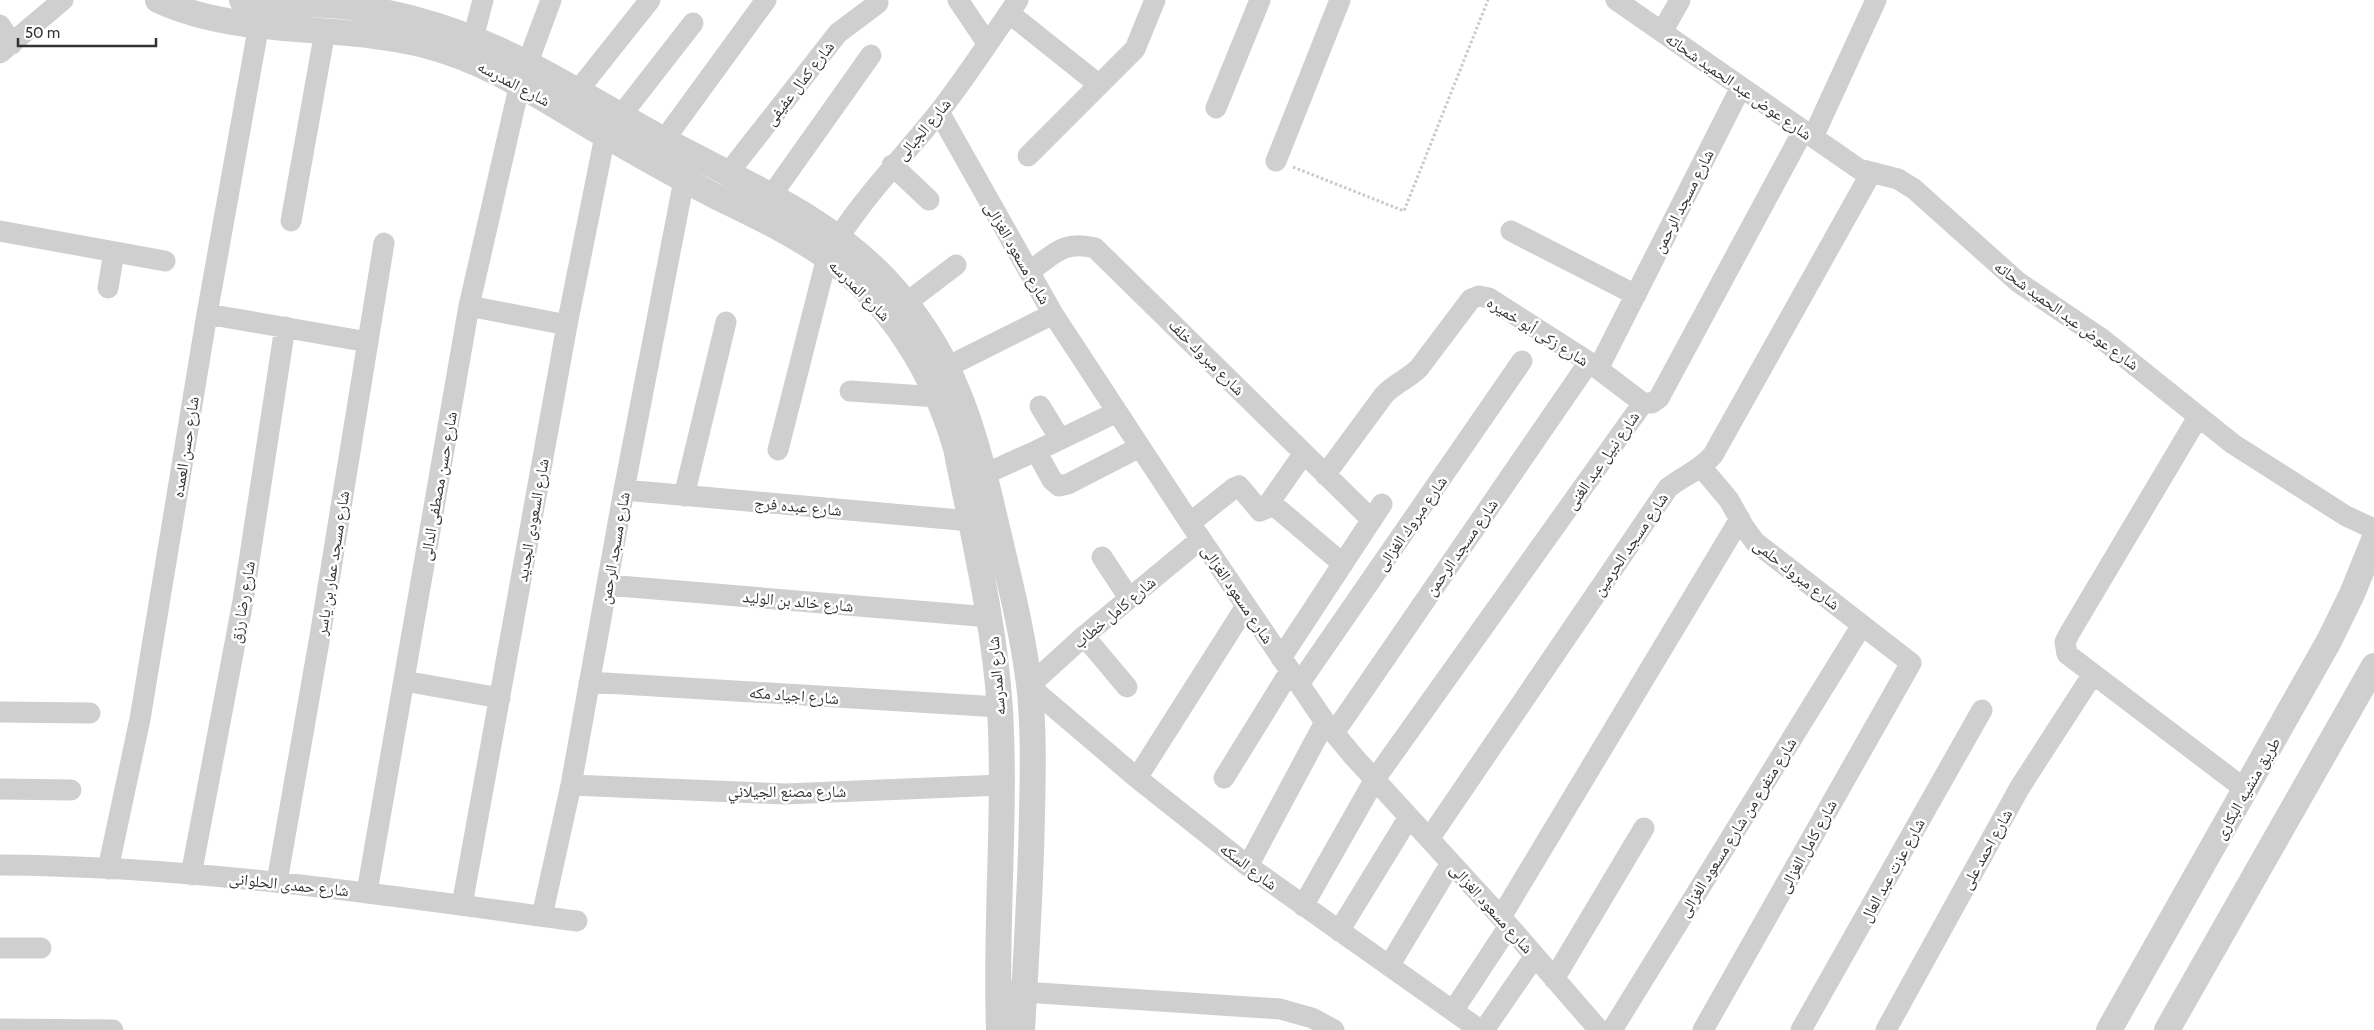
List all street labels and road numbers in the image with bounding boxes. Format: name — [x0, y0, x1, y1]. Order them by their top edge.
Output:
street label: شارع عوض عبد الحميد شحاته — [1661, 29, 1815, 145]
street label: شارع كمال عفيفى — [761, 37, 839, 130]
street label: شارع المدرسه — [474, 56, 553, 111]
street label: شارع الجبالى — [892, 94, 956, 165]
street label: شارع مسجد الرحمن — [1649, 146, 1719, 257]
street label: شارع مسعود الغزالى — [980, 199, 1054, 308]
street label: شارع المدرسه — [824, 256, 894, 326]
street label: شارع عوض عبد الحميد شحاته — [1990, 257, 2143, 375]
street label: شارع زكى أبو خميره — [1483, 293, 1592, 371]
street label: شارع مبروك خلف — [1164, 315, 1249, 400]
street label: شارع حسن العمده — [168, 395, 204, 499]
street label: شارع نبيل عبد الغنى — [1562, 408, 1644, 514]
street label: شارع حسن مصطفى الدالى — [416, 410, 462, 562]
street label: شارع السعودى الجديد — [512, 457, 554, 583]
street label: شارع مبروك الغزالى — [1372, 472, 1452, 575]
street label: شارع مسجد عمار بن ياسر — [312, 489, 354, 638]
street label: شارع مسجد الحرمين — [1589, 489, 1673, 600]
street label: شارع مسجد الرحمن — [595, 491, 635, 606]
street label: شارع عبده فرج — [753, 493, 843, 521]
street label: شارع مسجد الرحمن — [1421, 495, 1503, 600]
street label: شارع مبروك حلمى — [1749, 535, 1844, 615]
street label: شارع مسعود الغزالى — [1197, 541, 1278, 648]
street label: شارع رضا رزق — [226, 560, 260, 645]
street label: شارع كامل خطاب — [1069, 572, 1160, 653]
street label: شارع خالد بن الوليد — [741, 587, 854, 617]
street label: شارع المدرسه — [984, 636, 1010, 716]
street label: شارع اجياد مكه — [748, 683, 839, 709]
street label: شارع متفرع من شارع مسعود الغزالى — [1674, 734, 1801, 921]
street label: طريق منشيه البكارى — [2210, 734, 2285, 843]
street label: شارع مصنع الجيلاني — [728, 782, 846, 804]
street label: شارع كامل الغزالى — [1774, 796, 1842, 897]
street label: شارع احمد على — [1957, 806, 2017, 893]
street label: شارع عزت عبد العال — [1856, 815, 1930, 926]
street label: شارع السكه — [1216, 839, 1281, 895]
street label: شارع مسعود الغزالى — [1445, 859, 1537, 958]
street label: شارع حمدى الحلوانى — [228, 869, 350, 901]

